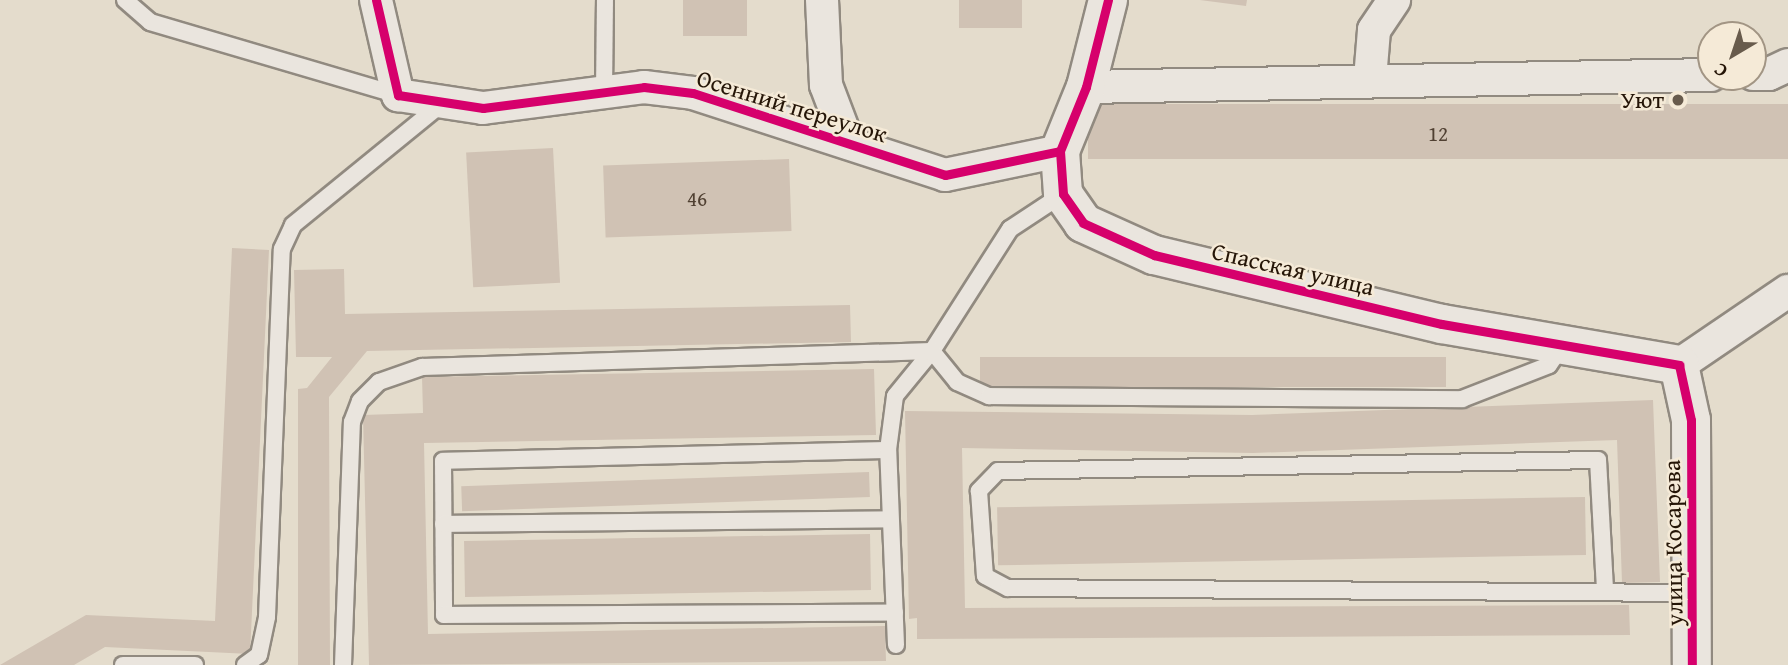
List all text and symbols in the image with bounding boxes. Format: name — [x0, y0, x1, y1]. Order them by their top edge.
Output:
north arrow — [1697, 21, 1767, 91]
text: С — [1707, 57, 1733, 85]
street label: Осенний переулок — [693, 63, 891, 149]
place label: Уют — [1620, 86, 1664, 114]
marker: Уют — [1670, 92, 1686, 108]
house number: 12 — [1428, 121, 1448, 147]
house number: 46 — [687, 186, 707, 212]
street label: Спасская улица — [1209, 236, 1377, 302]
street label: улица Косарева — [1657, 460, 1689, 626]

